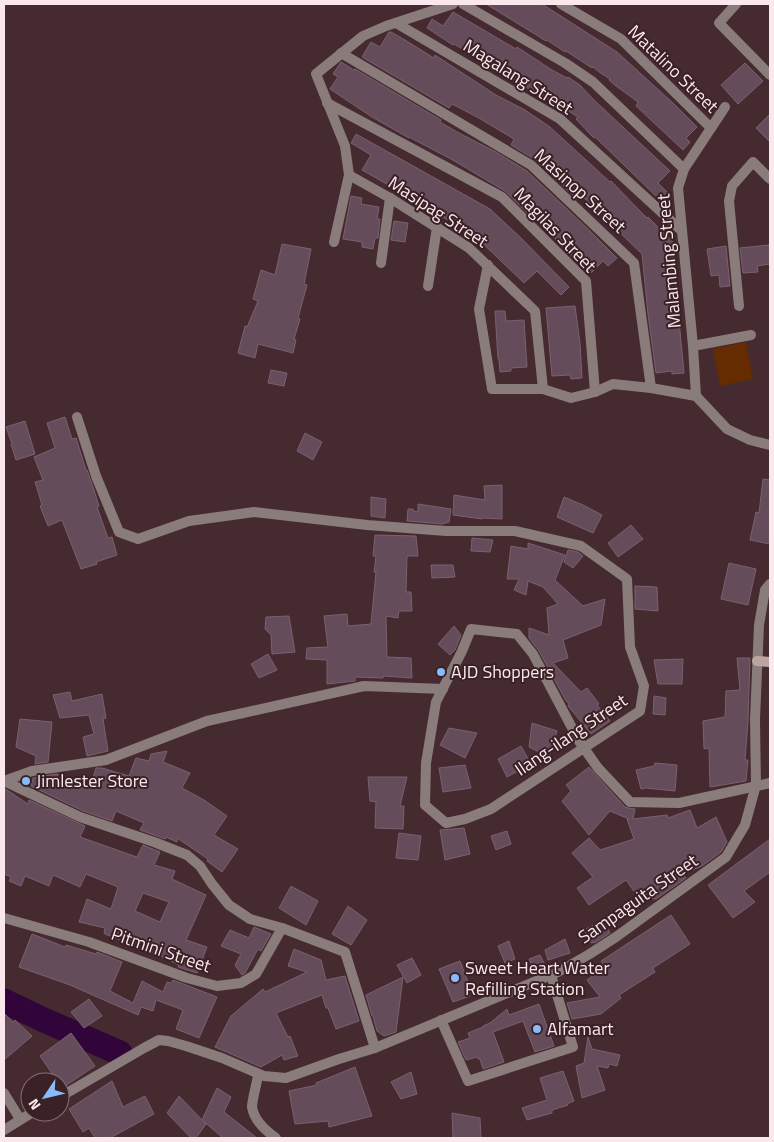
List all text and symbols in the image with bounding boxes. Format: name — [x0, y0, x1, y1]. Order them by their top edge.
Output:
street label: Matalino Street — [622, 18, 725, 119]
street label: Magalang Street — [458, 32, 579, 121]
street label: Masinop Street — [528, 142, 633, 240]
street label: Masipag Street — [383, 169, 494, 254]
street label: Magilas Street — [508, 181, 603, 279]
street label: Malambing Street — [649, 192, 688, 329]
place label: AJD Shoppers — [451, 658, 554, 685]
marker: AJD Shoppers — [435, 666, 447, 678]
street label: Ilang-ilang Street — [509, 687, 633, 782]
place label: Jimlester Store — [36, 767, 148, 794]
marker: Jimlester Store — [20, 775, 32, 787]
street label: Sampaguita Street — [572, 847, 704, 950]
street label: Pitmini Street — [108, 920, 215, 979]
place label: Sweet Heart Water Refilling Station — [465, 954, 610, 1002]
marker: Sweet Heart Water Refilling Station — [449, 972, 461, 984]
place label: Alfamart — [547, 1015, 614, 1042]
marker: Alfamart — [531, 1023, 543, 1035]
north arrow — [20, 1072, 70, 1122]
text: N — [23, 1095, 45, 1115]

